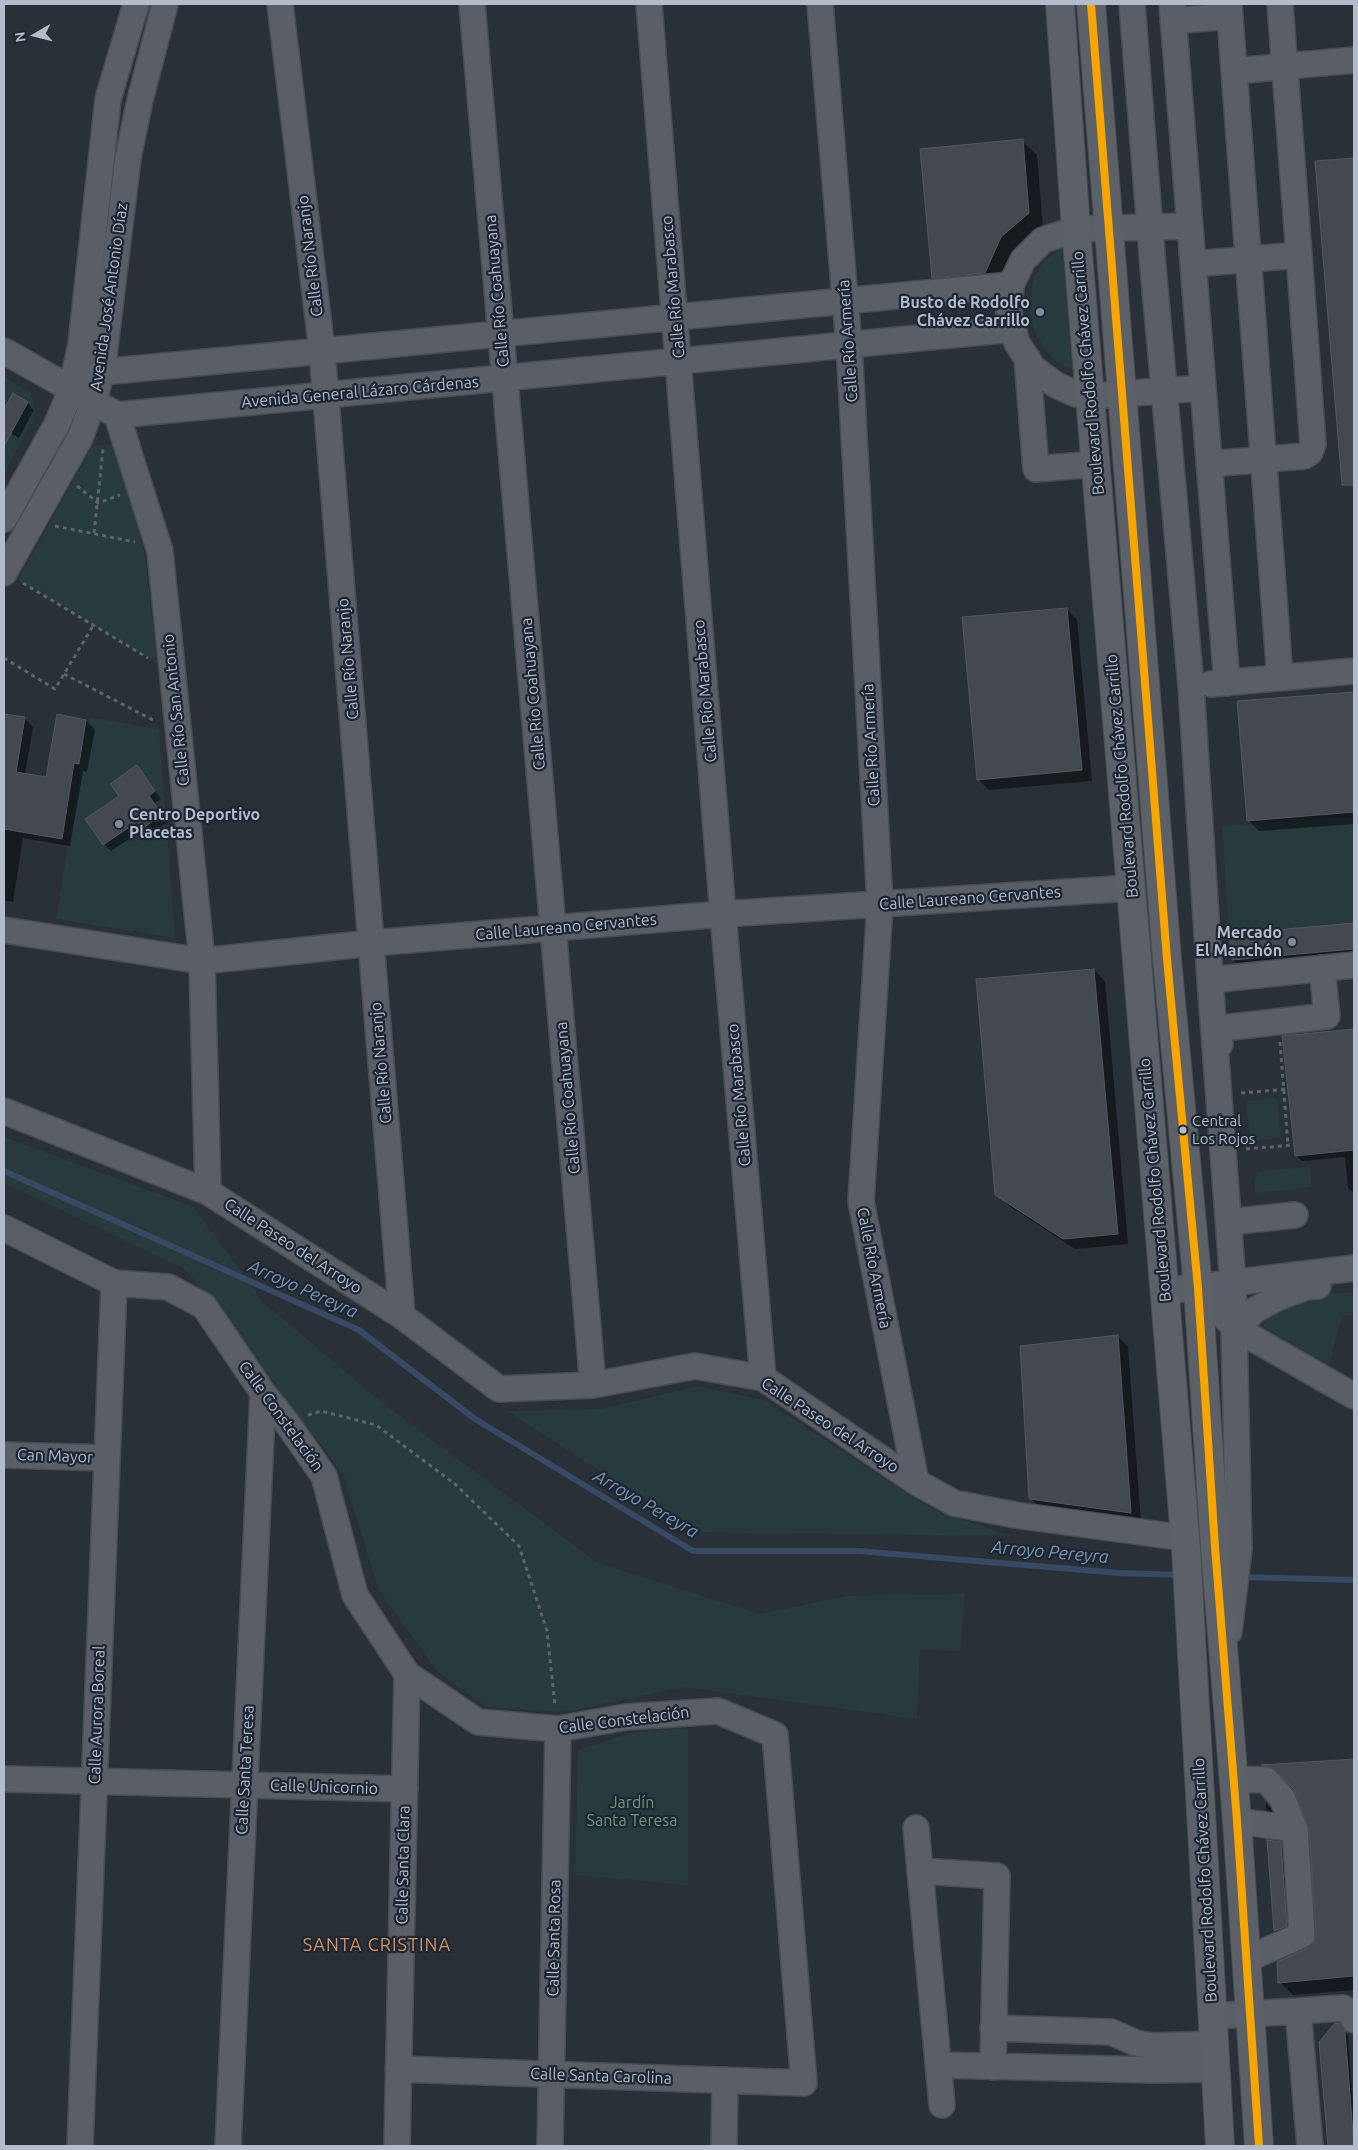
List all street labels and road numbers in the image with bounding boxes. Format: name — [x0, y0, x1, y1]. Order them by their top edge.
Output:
street label: Calle Río Naranjo — [293, 194, 327, 318]
street label: Avenida José Antonio Díaz — [86, 202, 132, 392]
street label: Calle Río Coahuayana — [481, 214, 513, 368]
street label: Calle Río Marabasco — [657, 215, 689, 359]
street label: Boulevard Rodolfo Chávez Carrillo — [1068, 250, 1108, 496]
street label: Calle Río Armería — [834, 279, 862, 403]
street label: Avenida General Lázaro Cárdenas — [241, 372, 479, 412]
street label: Calle Río Naranjo — [333, 597, 363, 721]
street label: Calle Río Coahuayana — [517, 617, 549, 771]
street label: Calle Río Marabasco — [689, 619, 721, 763]
street label: Calle Río San Antonio — [158, 633, 194, 787]
street label: Boulevard Rodolfo Chávez Carrillo — [1102, 653, 1142, 899]
street label: Calle Río Armería — [858, 683, 884, 807]
street label: Calle Laureano Cervantes — [879, 882, 1061, 914]
street label: Calle Laureano Cervantes — [475, 910, 657, 944]
street label: Calle Río Naranjo — [366, 1001, 396, 1125]
street label: Calle Río Coahuayana — [552, 1021, 584, 1175]
street label: Calle Río Marabasco — [723, 1023, 755, 1167]
street label: Boulevard Rodolfo Chávez Carrillo — [1135, 1057, 1175, 1303]
street label: Calle Paseo del Arroyo — [221, 1194, 365, 1298]
street label: Calle Río Armería — [853, 1206, 895, 1330]
street label: Calle Constelación — [235, 1357, 327, 1475]
street label: Calle Paseo del Arroyo — [758, 1373, 902, 1477]
street label: Can Mayor — [17, 1445, 93, 1467]
street label: Calle Aurora Boreal — [85, 1645, 109, 1785]
street label: Calle Constelación — [558, 1702, 690, 1738]
street label: Calle Santa Teresa — [232, 1705, 258, 1835]
street label: Boulevard Rodolfo Chávez Carrillo — [1189, 1757, 1221, 2003]
street label: Calle Unicornio — [270, 1776, 378, 1798]
street label: Calle Santa Clara — [392, 1805, 414, 1925]
street label: Calle Santa Rosa — [543, 1879, 565, 1997]
street label: Calle Santa Carolina — [530, 2064, 672, 2088]

